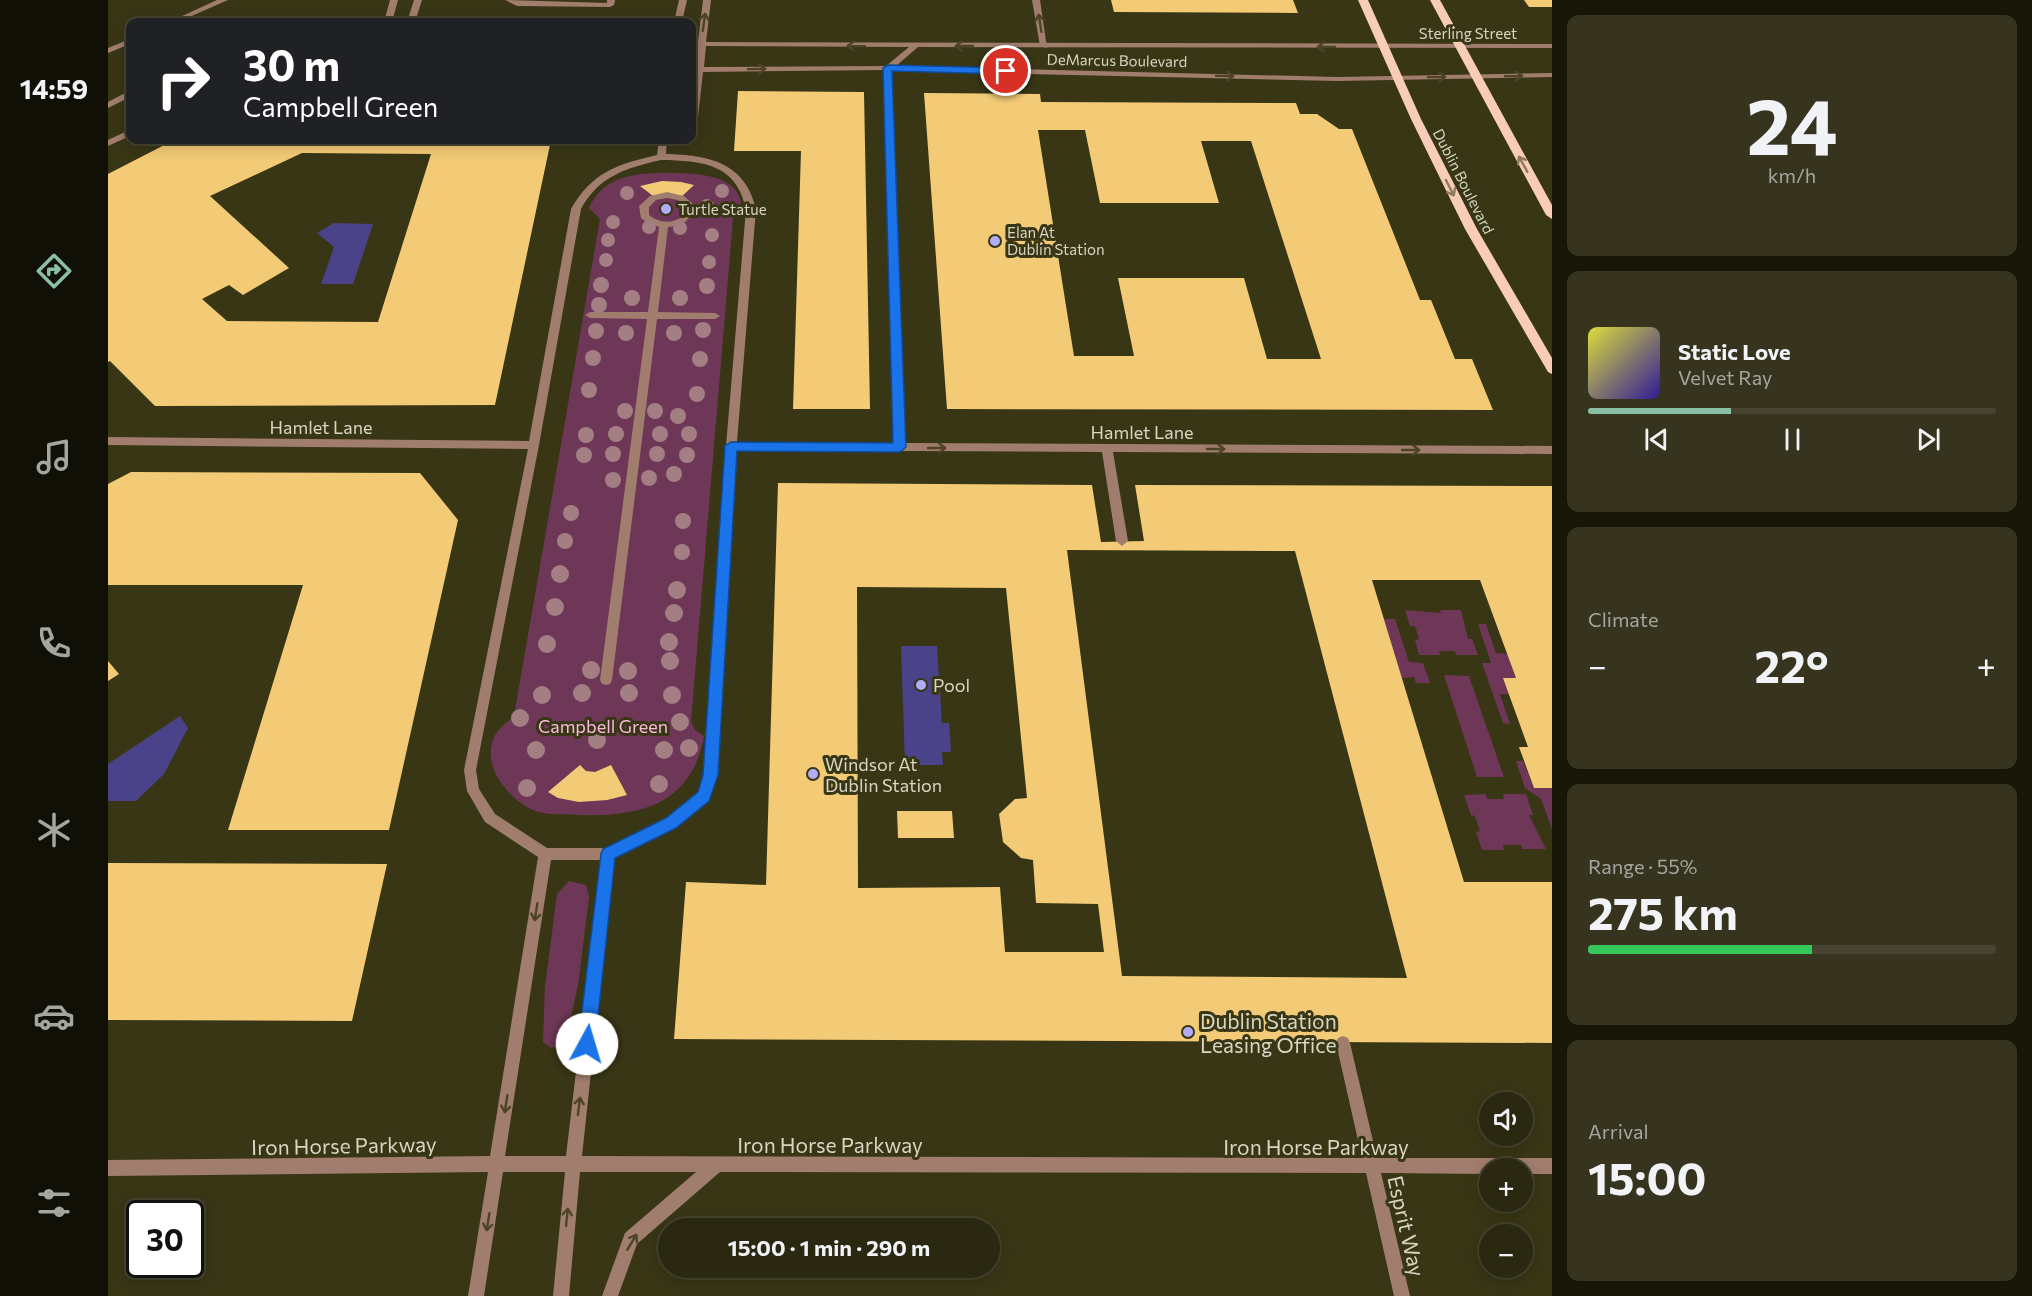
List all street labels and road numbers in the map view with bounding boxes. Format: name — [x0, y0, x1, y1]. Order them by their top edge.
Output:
street label: Sterling Street — [1419, 24, 1517, 42]
street label: DeMarcus Boulevard — [1047, 50, 1187, 70]
street label: Dublin Boulevard — [1430, 125, 1498, 237]
street label: Hamlet Lane — [270, 416, 372, 438]
street label: Hamlet Lane — [1091, 421, 1193, 443]
street label: Iron Horse Parkway — [251, 1131, 437, 1159]
street label: Iron Horse Parkway — [737, 1132, 923, 1157]
street label: Iron Horse Parkway — [1223, 1134, 1409, 1159]
street label: Esprit Way — [1383, 1173, 1431, 1279]

